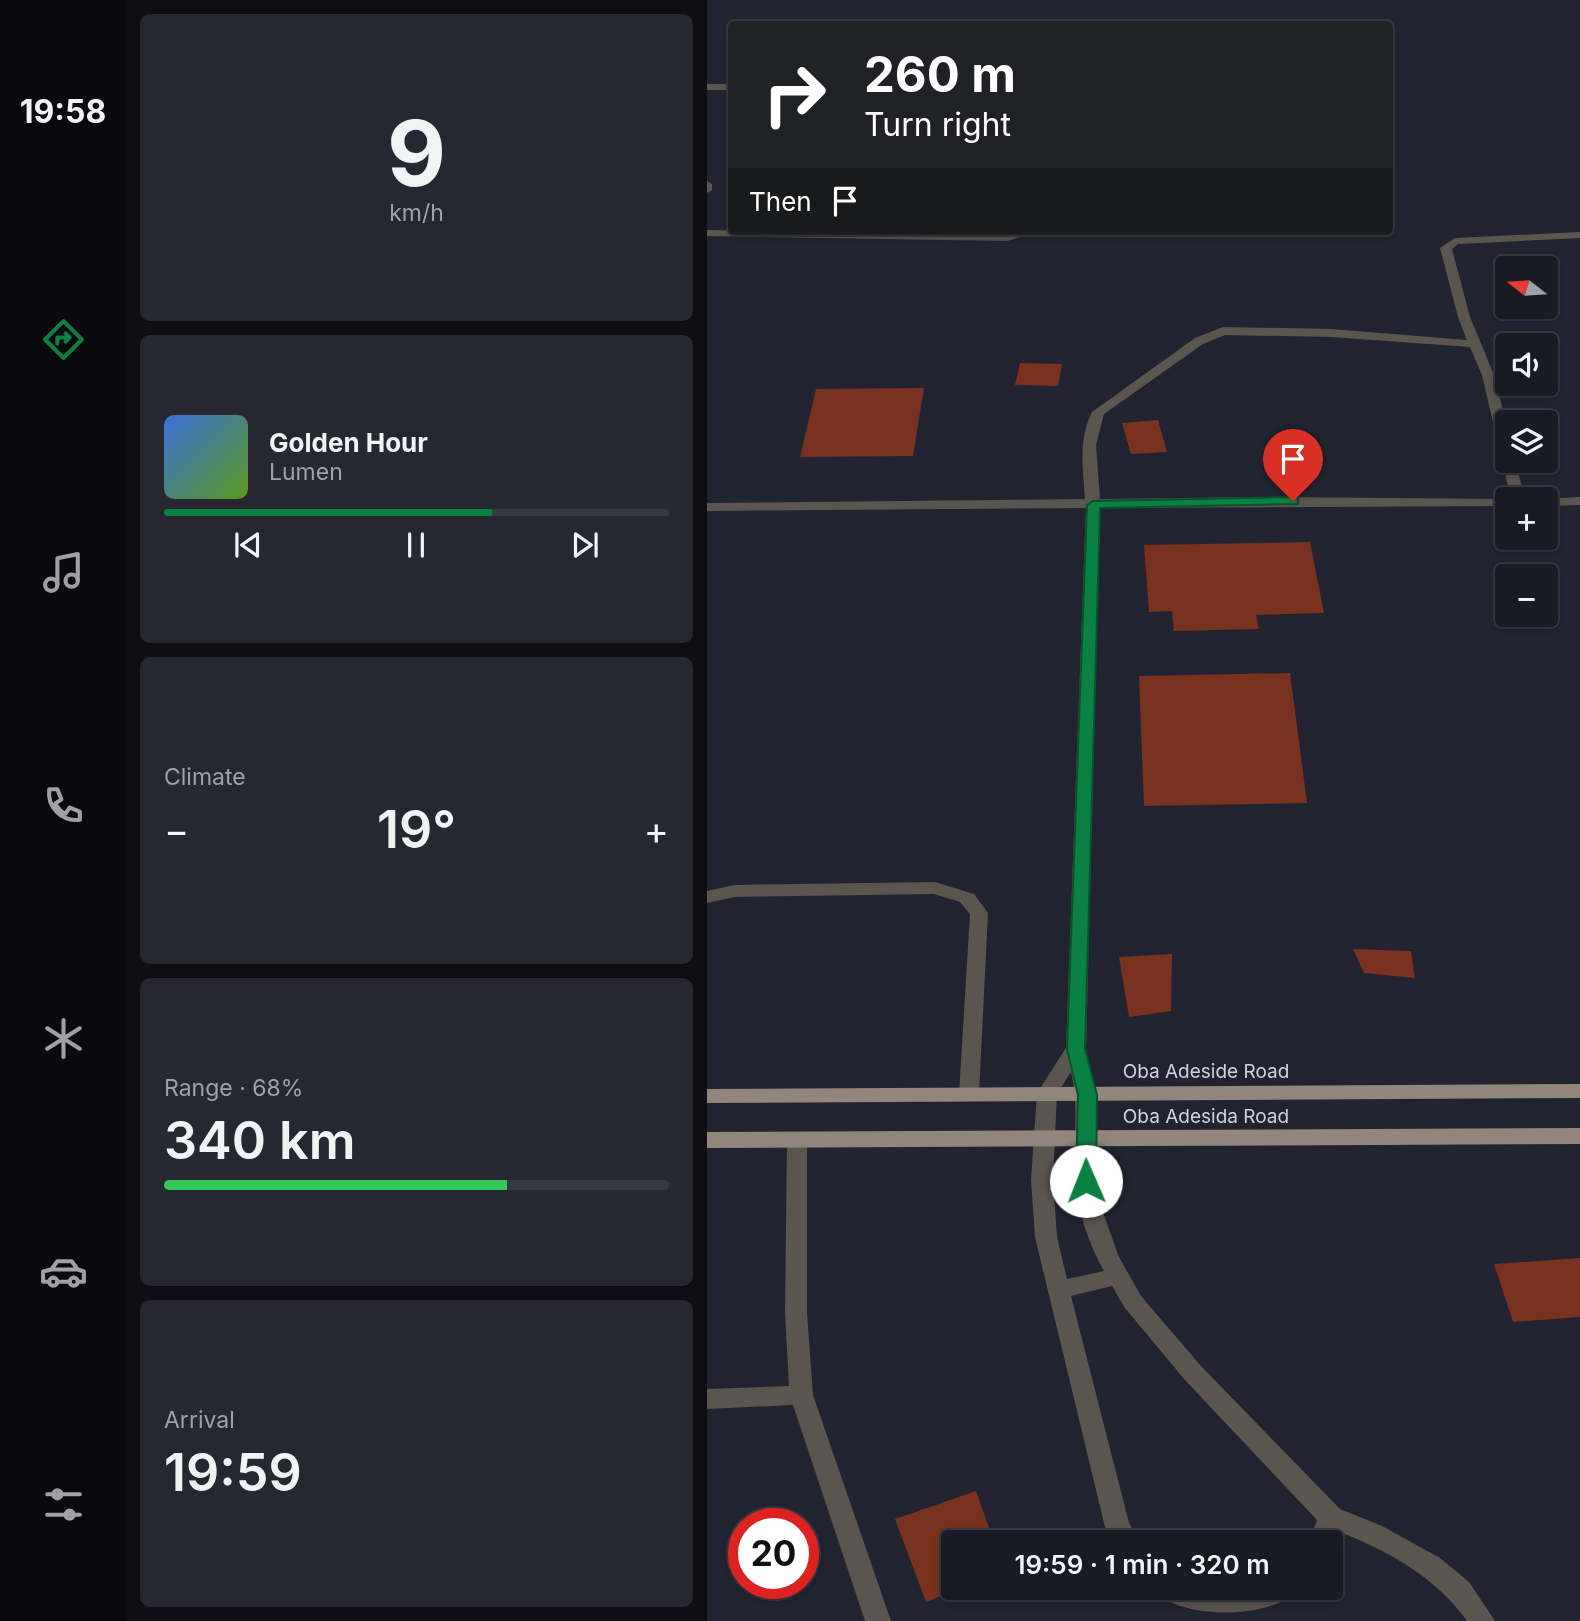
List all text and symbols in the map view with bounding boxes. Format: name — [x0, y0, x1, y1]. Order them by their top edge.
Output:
text: 260 m — [864, 45, 1016, 104]
icon: right — [749, 49, 840, 140]
text: 19:58 — [20, 92, 106, 131]
text: 9 — [387, 98, 446, 208]
text: Turn right — [864, 105, 1011, 144]
icon: arrive — [826, 182, 864, 220]
text: Then — [749, 186, 812, 217]
text: km/h — [389, 199, 444, 227]
north arrow — [1495, 256, 1557, 318]
map controls — [1495, 256, 1558, 627]
icon: directions — [39, 315, 88, 364]
button: sound — [1495, 333, 1558, 396]
button: layers — [1495, 410, 1558, 473]
text: Golden Hour — [269, 427, 428, 458]
pin — [1263, 429, 1323, 501]
icon: arrive — [1274, 440, 1312, 478]
text: Lumen — [269, 458, 343, 486]
button: + — [1495, 487, 1558, 550]
icon: previous — [229, 526, 267, 564]
icon: pause — [397, 526, 435, 564]
icon: next — [566, 526, 604, 564]
icon: music — [39, 548, 88, 597]
button: − — [1495, 564, 1558, 627]
text: Climate — [164, 763, 246, 791]
icon: phone — [39, 781, 88, 830]
text: 19° — [377, 798, 456, 861]
text: − — [164, 807, 189, 853]
text: + — [644, 807, 669, 853]
icon: climate — [39, 1014, 88, 1063]
street label: Oba Adeside Road — [1123, 1060, 1289, 1083]
text: Range · 68% — [164, 1074, 303, 1102]
street label: Oba Adesida Road — [1123, 1105, 1289, 1128]
text: 340 km — [164, 1109, 356, 1172]
position arrow — [1049, 1144, 1123, 1218]
icon: car — [39, 1247, 88, 1296]
text: Arrival — [164, 1406, 235, 1434]
text: 19:59 — [164, 1441, 302, 1504]
icon: filters — [39, 1480, 88, 1529]
speed limit sign: 20 — [728, 1508, 819, 1599]
text: 19:59 · 1 min · 320 m — [1014, 1549, 1270, 1580]

